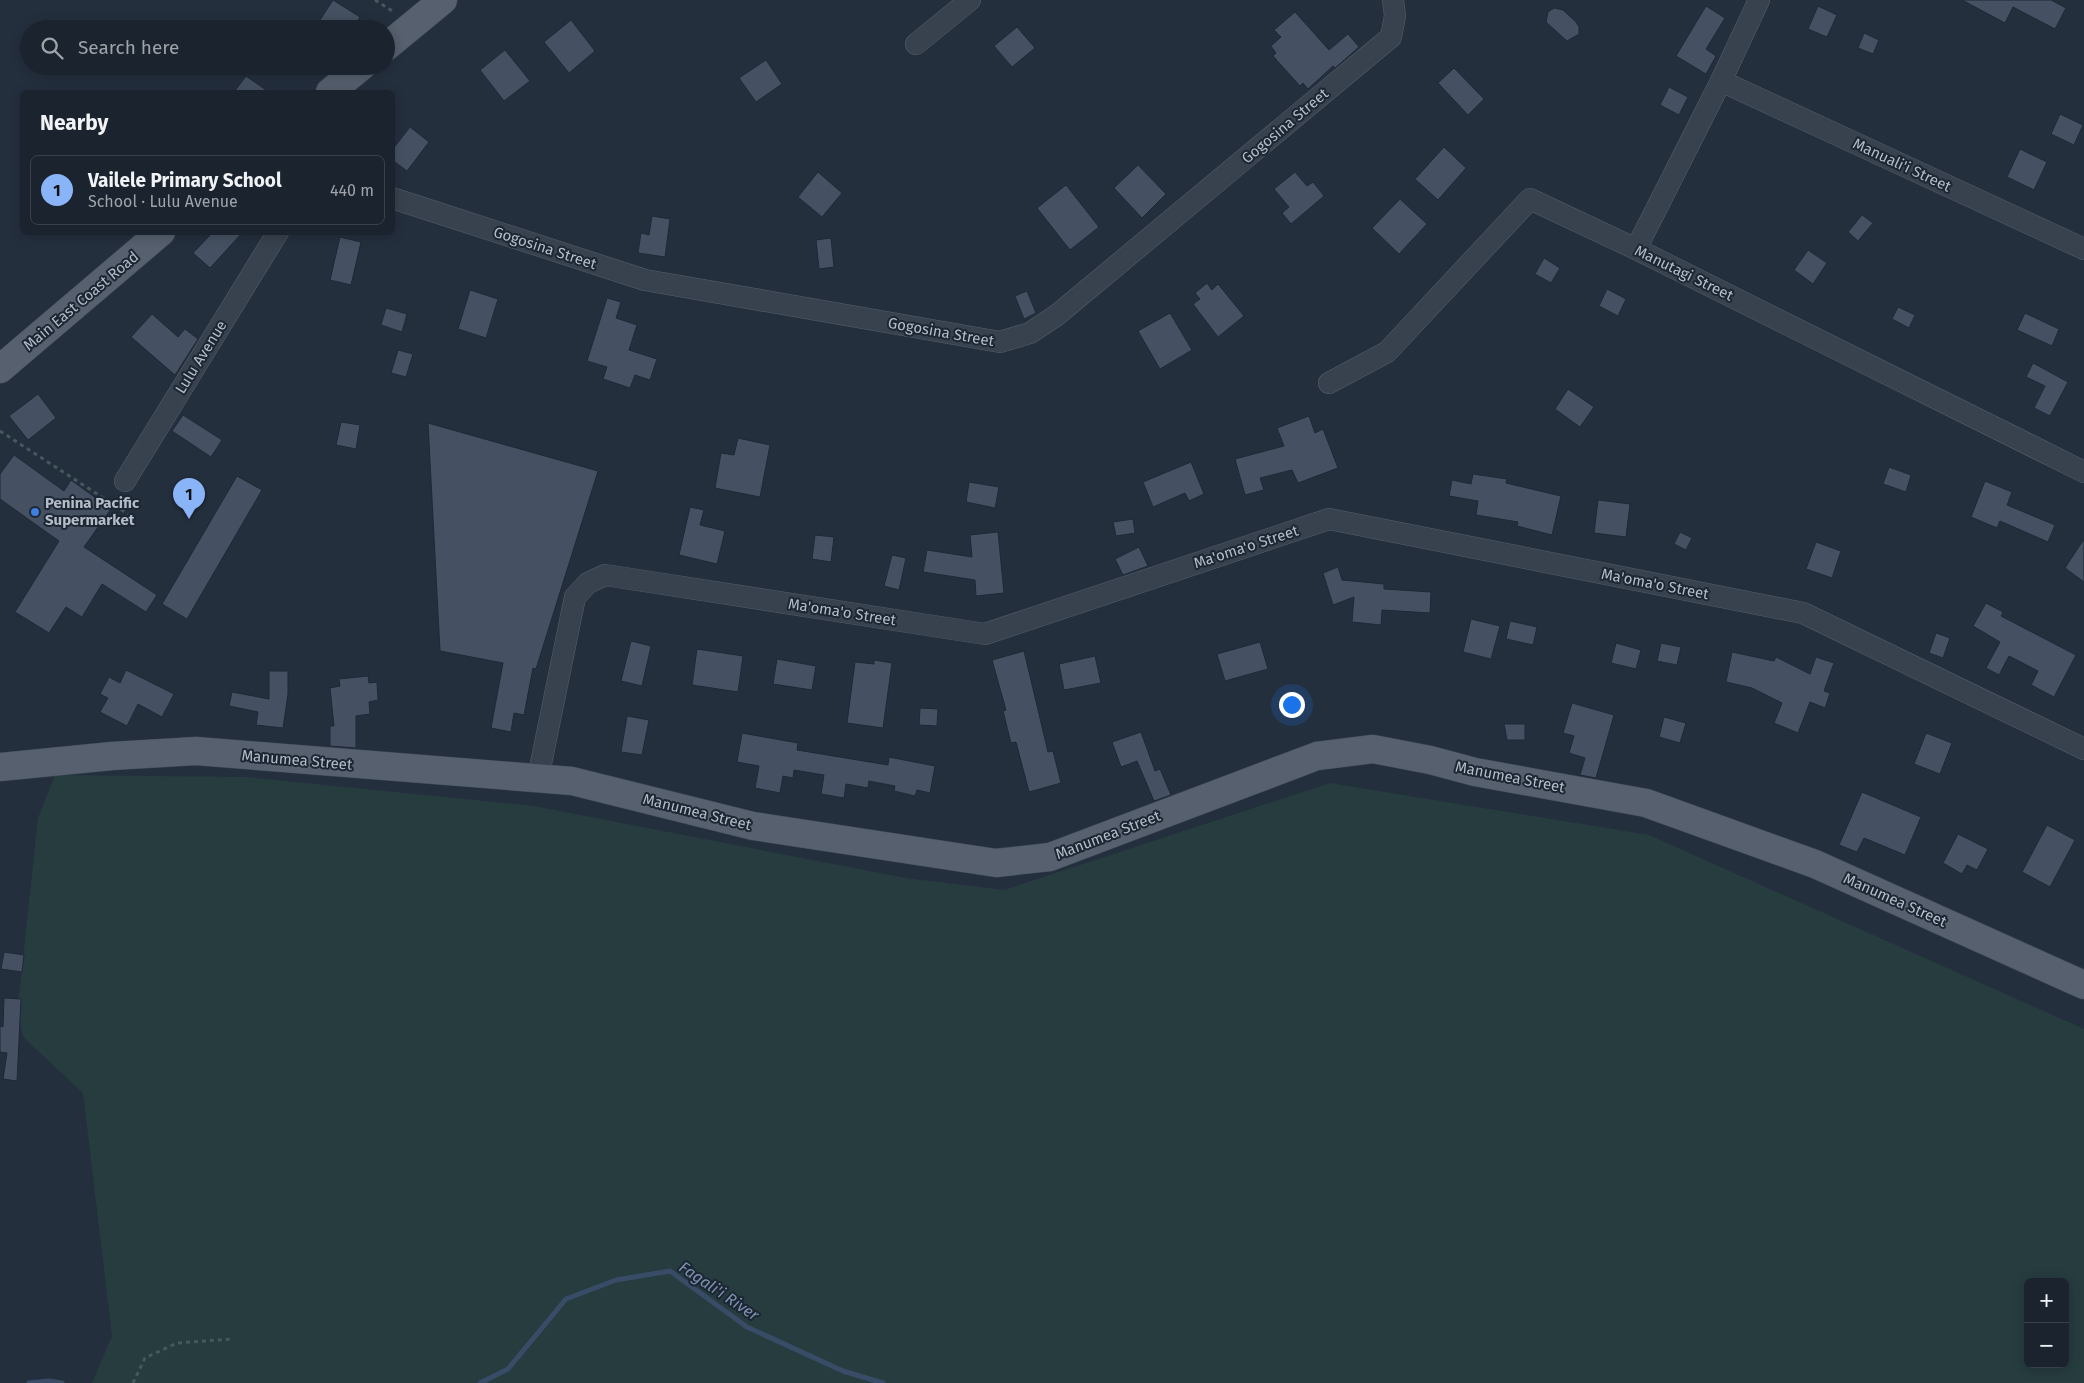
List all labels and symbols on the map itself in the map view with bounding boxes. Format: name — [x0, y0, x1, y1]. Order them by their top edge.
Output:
street label: Gogosina Street — [1238, 84, 1332, 167]
street label: Manuali'i Street — [1850, 134, 1954, 196]
street label: Gogosina Street — [491, 223, 599, 273]
street label: Manutagi Street — [1632, 241, 1737, 305]
street label: Main East Coast Road — [20, 248, 142, 354]
street label: Gogosina Street — [887, 314, 996, 350]
street label: Lulu Avenue — [171, 317, 231, 397]
pin: 1 — [173, 478, 205, 519]
place label: Penina Pacific Supermarket — [45, 494, 140, 529]
marker: Penina Pacific Supermarket — [29, 506, 41, 518]
street label: Ma'oma'o Street — [1191, 521, 1301, 572]
street label: Ma'oma'o Street — [1600, 565, 1711, 603]
street label: Ma'oma'o Street — [787, 595, 898, 630]
your location — [1279, 692, 1305, 718]
street label: Manumea Street — [241, 746, 354, 774]
street label: Manumea Street — [1454, 758, 1567, 797]
street label: Manumea Street — [641, 790, 754, 834]
street label: Manumea Street — [1053, 806, 1164, 863]
street label: Manumea Street — [1841, 869, 1950, 931]
water label: Fagali'i River — [676, 1257, 763, 1325]

